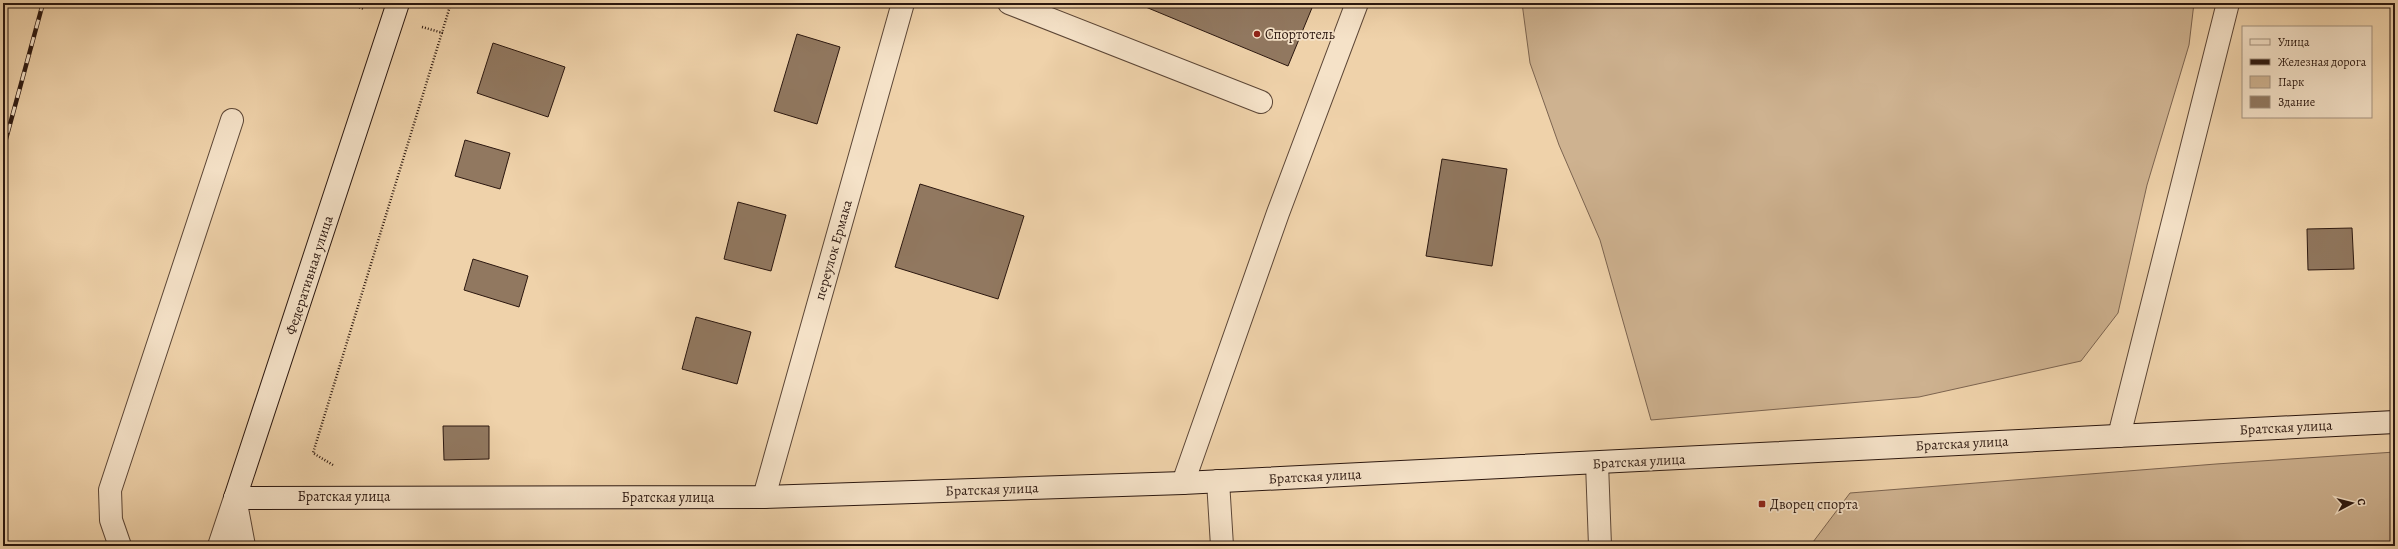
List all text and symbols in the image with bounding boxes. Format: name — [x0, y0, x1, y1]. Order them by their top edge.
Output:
place label: Спортотель — [1265, 25, 1335, 44]
legend — [2242, 26, 2372, 118]
marker: Спортотель — [1252, 29, 1262, 39]
text: Улица — [2278, 34, 2310, 50]
text: Железная дорога — [2278, 54, 2367, 70]
text: Парк — [2278, 74, 2304, 90]
text: Здание — [2278, 94, 2315, 110]
street label: переулок Ермака — [810, 197, 857, 302]
street label: Федеративная улица — [281, 213, 338, 337]
street label: Братская улица — [2239, 416, 2334, 439]
street label: Братская улица — [1915, 432, 2010, 455]
street label: Братская улица — [1592, 450, 1687, 473]
street label: Братская улица — [1268, 465, 1363, 488]
street label: Братская улица — [945, 478, 1039, 501]
north arrow — [2332, 483, 2372, 523]
street label: Братская улица — [297, 487, 391, 506]
street label: Братская улица — [621, 488, 715, 507]
place label: Дворец спорта — [1770, 495, 1859, 514]
text: С — [2354, 498, 2369, 506]
marker: Дворец спорта — [1757, 499, 1767, 509]

